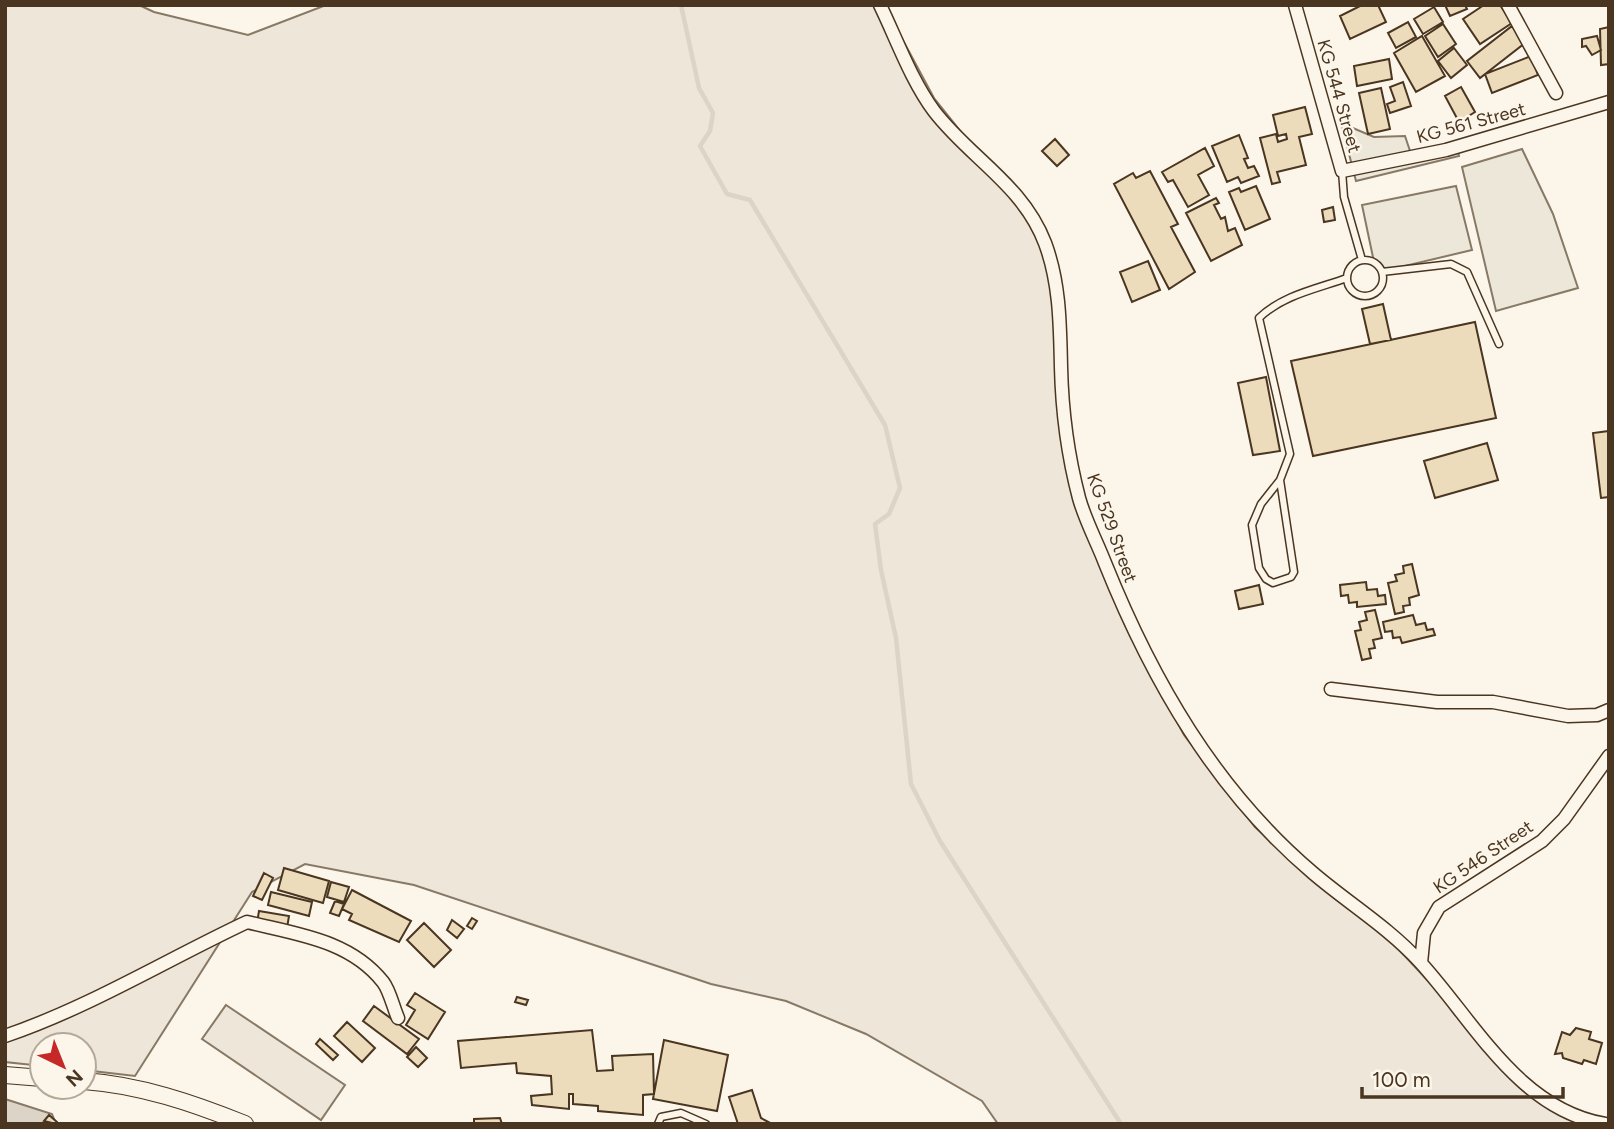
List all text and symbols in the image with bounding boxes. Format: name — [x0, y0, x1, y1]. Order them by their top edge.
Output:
street label: KG 544 Street — [1312, 37, 1366, 155]
street label: KG 561 Street — [1414, 98, 1528, 148]
street label: KG 529 Street — [1082, 470, 1142, 586]
street label: KG 546 Street — [1429, 815, 1537, 898]
north arrow — [28, 1031, 98, 1101]
scale bar — [1362, 1056, 1563, 1100]
text: N — [61, 1065, 87, 1091]
text: 100 m — [1372, 1067, 1431, 1092]

